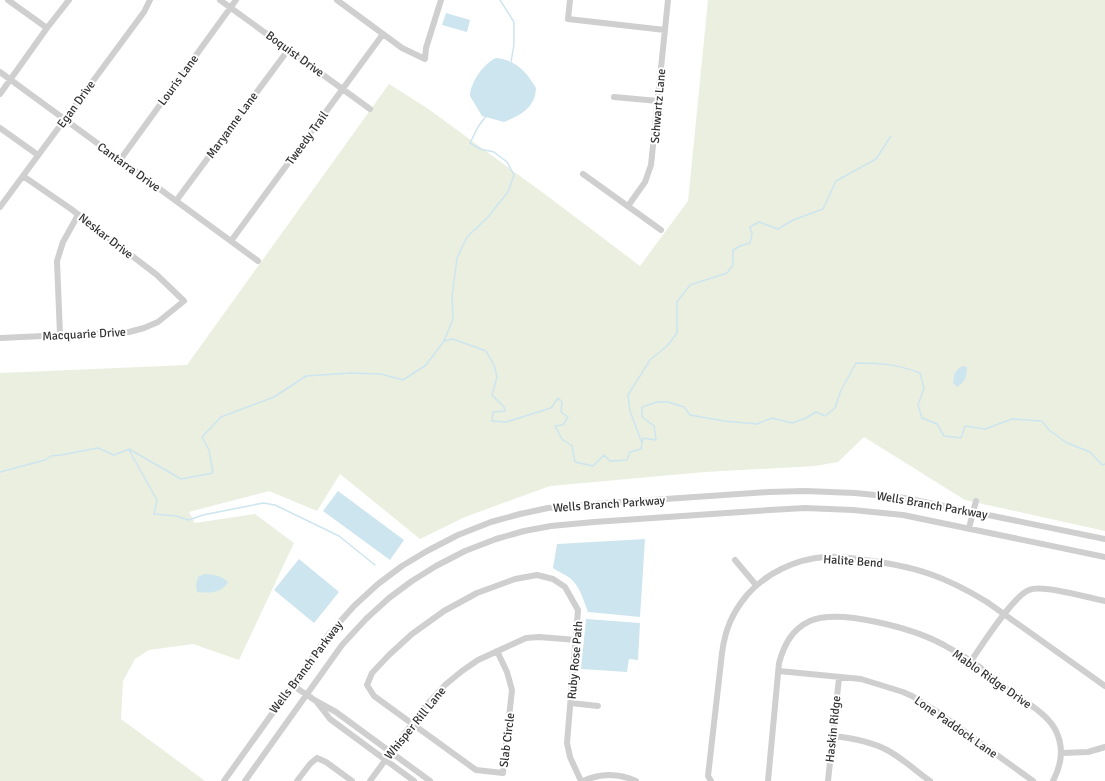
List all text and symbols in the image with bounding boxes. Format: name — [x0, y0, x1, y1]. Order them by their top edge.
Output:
street label: Boquist Drive — [263, 28, 327, 81]
street label: Louris Lane — [155, 52, 202, 109]
street label: Schwartz Lane — [648, 68, 669, 144]
street label: Egan Drive — [54, 78, 99, 131]
street label: Maryanne Lane — [203, 89, 262, 161]
street label: Tweedy Trail — [283, 108, 332, 168]
street label: Cantarra Drive — [94, 139, 163, 195]
street label: Neskar Drive — [75, 210, 136, 262]
street label: Macquarie Drive — [42, 325, 126, 344]
street label: Wells Branch Parkway — [875, 488, 989, 523]
street label: Wells Branch Parkway — [552, 493, 666, 516]
street label: Halite Bend — [823, 552, 883, 571]
street label: Wells Branch Parkway — [267, 618, 346, 717]
street label: Ruby Rose Path — [565, 620, 586, 700]
street label: Mablo Ridge Drive — [949, 647, 1034, 712]
street label: Whisper Rill Lane — [381, 684, 449, 763]
street label: Lone Paddock Lane — [911, 693, 1000, 762]
street label: Haskin Ridge — [823, 695, 844, 763]
street label: Slab Circle — [497, 712, 518, 768]

